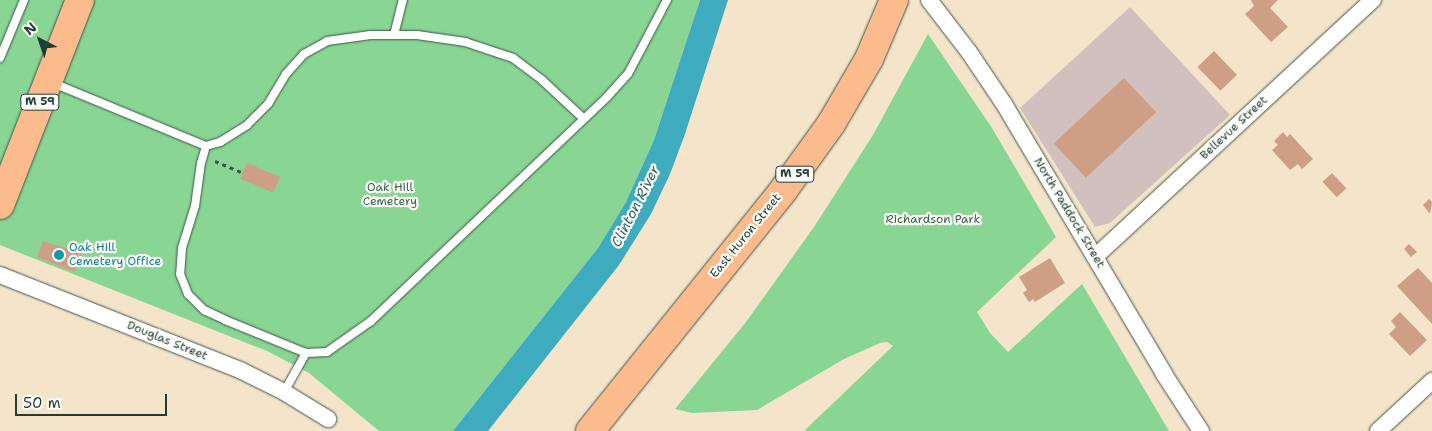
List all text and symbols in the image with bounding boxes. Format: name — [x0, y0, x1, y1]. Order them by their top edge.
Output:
north arrow — [15, 15, 65, 65]
text: N — [20, 18, 40, 39]
street label: Bellevue Street — [1197, 93, 1271, 163]
road number: M 59 — [20, 94, 60, 110]
street label: North Paddock Street — [1030, 155, 1108, 271]
water label: Clinton River — [607, 163, 663, 249]
road number: M 59 — [775, 165, 815, 182]
park label: Oak Hill Cemetery — [363, 181, 417, 209]
street label: East Huron Street — [708, 191, 784, 281]
park label: Richardson Park — [886, 213, 980, 227]
place label: Oak Hill Cemetery Office — [69, 241, 161, 269]
marker: Oak Hill Cemetery Office — [53, 249, 65, 261]
street label: Douglas Street — [125, 318, 209, 364]
scale bar — [18, 384, 170, 416]
text: 50 m — [23, 393, 61, 413]

